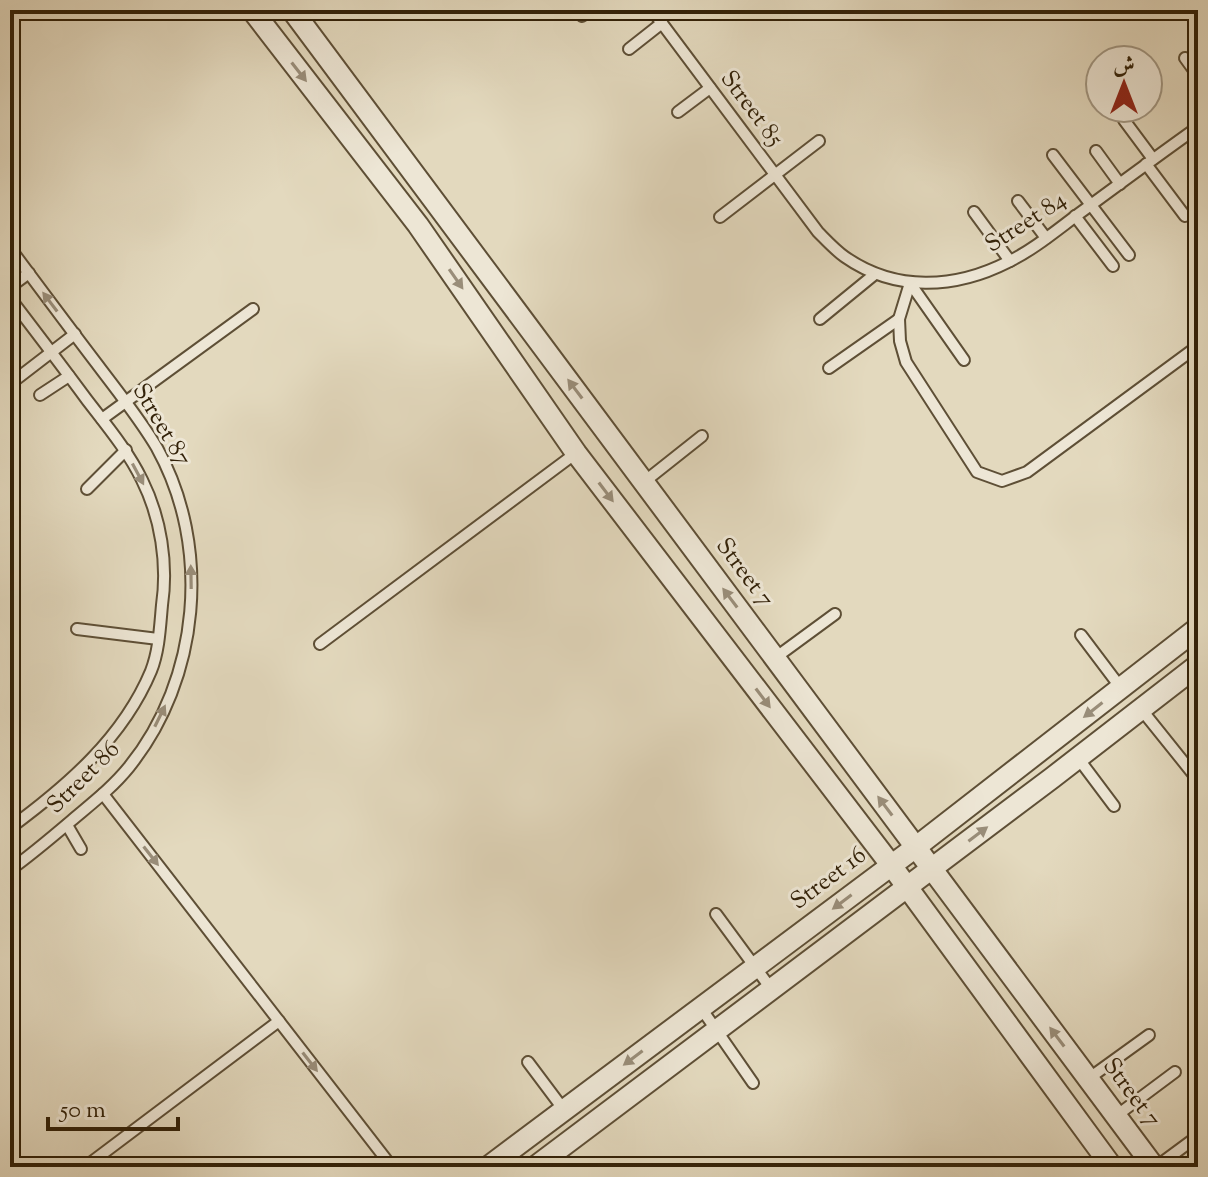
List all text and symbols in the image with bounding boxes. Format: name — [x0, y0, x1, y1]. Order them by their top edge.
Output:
north arrow — [1084, 44, 1164, 124]
text: ش — [1113, 51, 1135, 83]
one-way arrow — [291, 62, 307, 82]
street label: Street 85 — [711, 64, 791, 154]
street label: Street 84 — [979, 184, 1073, 262]
one-way arrow — [448, 269, 463, 290]
one-way arrow — [43, 292, 59, 312]
street label: Street 87 — [123, 377, 199, 473]
one-way arrow — [567, 379, 583, 399]
one-way arrow — [132, 462, 145, 485]
one-way arrow — [597, 482, 613, 502]
street label: Street 7 — [707, 531, 781, 615]
one-way arrow — [185, 564, 197, 589]
one-way arrow — [723, 587, 738, 608]
one-way arrow — [755, 688, 771, 708]
one-way arrow — [1083, 702, 1103, 718]
one-way arrow — [154, 704, 167, 727]
street label: Street 86 — [40, 734, 128, 822]
one-way arrow — [878, 796, 894, 816]
one-way arrow — [967, 826, 988, 842]
street label: Street 16 — [784, 839, 874, 919]
one-way arrow — [143, 846, 159, 866]
one-way arrow — [832, 894, 852, 910]
one-way arrow — [1050, 1027, 1066, 1047]
one-way arrow — [623, 1050, 644, 1065]
street label: Street 7 — [1094, 1051, 1168, 1135]
one-way arrow — [302, 1052, 318, 1072]
scale bar — [48, 1081, 178, 1131]
text: 50 m — [58, 1094, 106, 1128]

